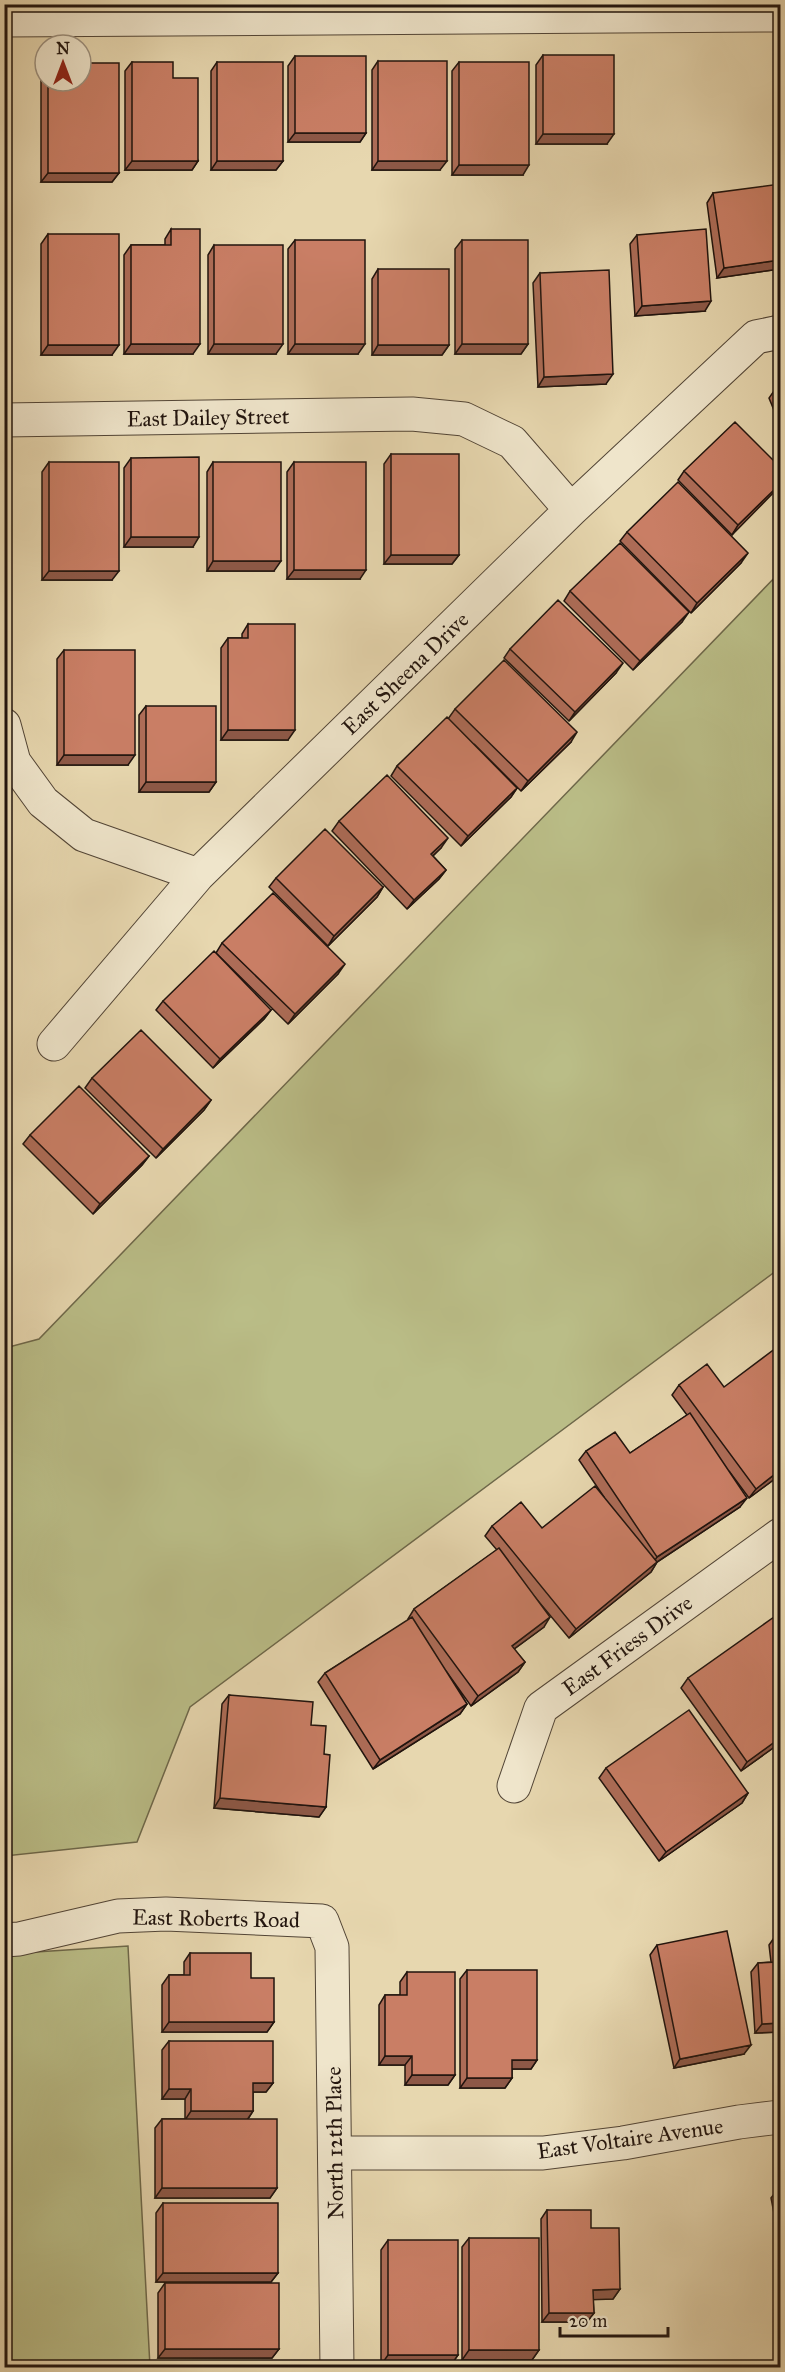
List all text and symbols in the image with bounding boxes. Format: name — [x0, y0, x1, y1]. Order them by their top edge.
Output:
north arrow — [33, 33, 93, 93]
text: N — [56, 39, 70, 58]
street label: East Dailey Street — [126, 403, 290, 432]
street label: East Sheena Drive — [336, 606, 474, 741]
street label: East Friess Drive — [557, 1589, 698, 1702]
street label: East Roberts Road — [132, 1904, 300, 1933]
street label: North 12th Place — [320, 2066, 349, 2220]
street label: East Voltaire Avenue — [535, 2112, 725, 2165]
scale bar — [560, 2300, 668, 2338]
text: 20 m — [569, 2310, 607, 2332]

